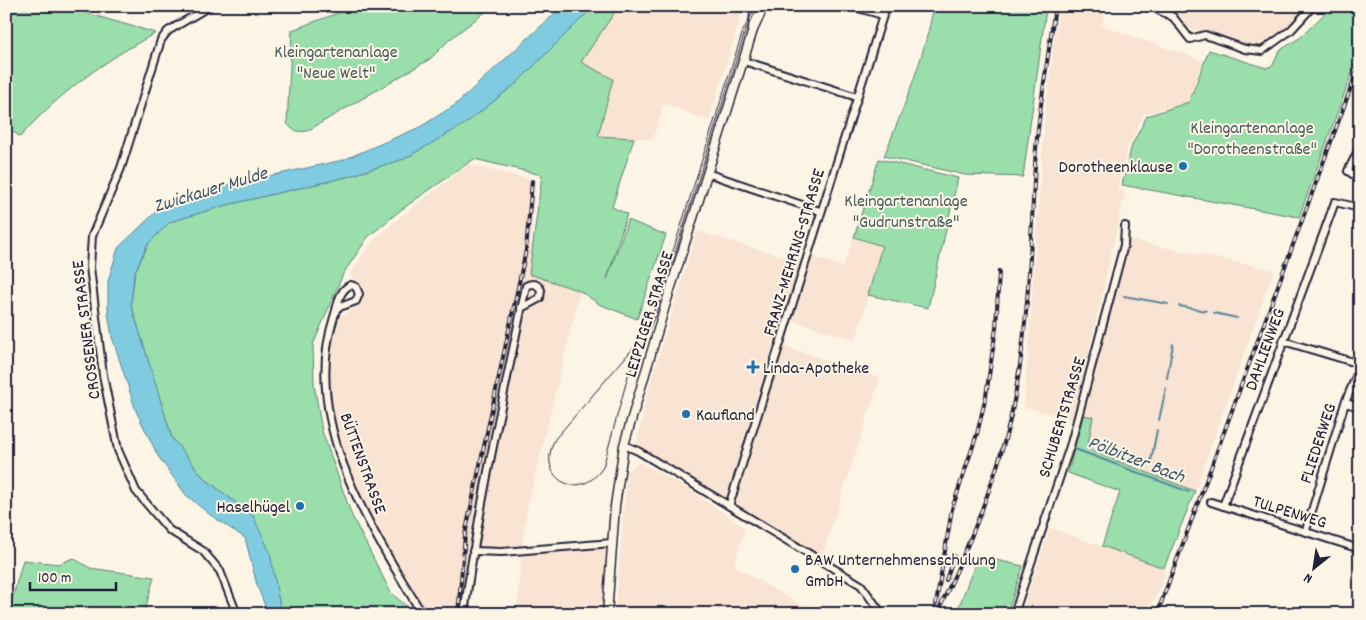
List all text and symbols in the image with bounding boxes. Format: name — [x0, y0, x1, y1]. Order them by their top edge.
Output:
park label: Kleingartenanlage "Neue Welt" — [274, 41, 398, 87]
park label: Kleingartenanlage "Dorotheenstraße" — [1187, 117, 1317, 163]
place label: Dorotheenklause — [1059, 156, 1173, 181]
marker: Dorotheenklause — [1177, 160, 1189, 172]
water label: Zwickauer Mulde — [151, 161, 273, 221]
street label: FRANZ-MEHRING-STRASSE — [758, 166, 833, 339]
park label: Kleingartenanlage "Gudrunstraße" — [844, 190, 968, 236]
street label: LEIPZIGER STRASSE — [619, 249, 681, 381]
street label: CROSSENER STRASSE — [67, 259, 108, 401]
street label: DAHLIENWEG — [1240, 305, 1293, 395]
street label: SCHUBERTSTRASSE — [1033, 354, 1094, 481]
place label: Linda-Apotheke — [763, 357, 869, 382]
marker: Linda-Apotheke — [747, 361, 759, 373]
street label: FLIEDERWEG — [1295, 400, 1344, 487]
place label: Kaufland — [696, 404, 755, 429]
marker: Kaufland — [680, 408, 692, 420]
street label: BÜTTENSTRASSE — [332, 410, 392, 518]
water label: Pölbitzer Bach — [1083, 430, 1189, 493]
street label: TULPENWEG — [1249, 490, 1329, 536]
place label: Haselhügel — [216, 496, 291, 521]
marker: Haselhügel — [294, 500, 306, 512]
north arrow — [1288, 542, 1338, 592]
place label: BAW Unternehmensschulung GmbH — [805, 549, 996, 595]
scale bar — [30, 560, 116, 592]
marker: BAW Unternehmensschulung GmbH — [789, 563, 801, 575]
text: N — [1300, 567, 1316, 588]
text: 100 m — [38, 568, 71, 590]

